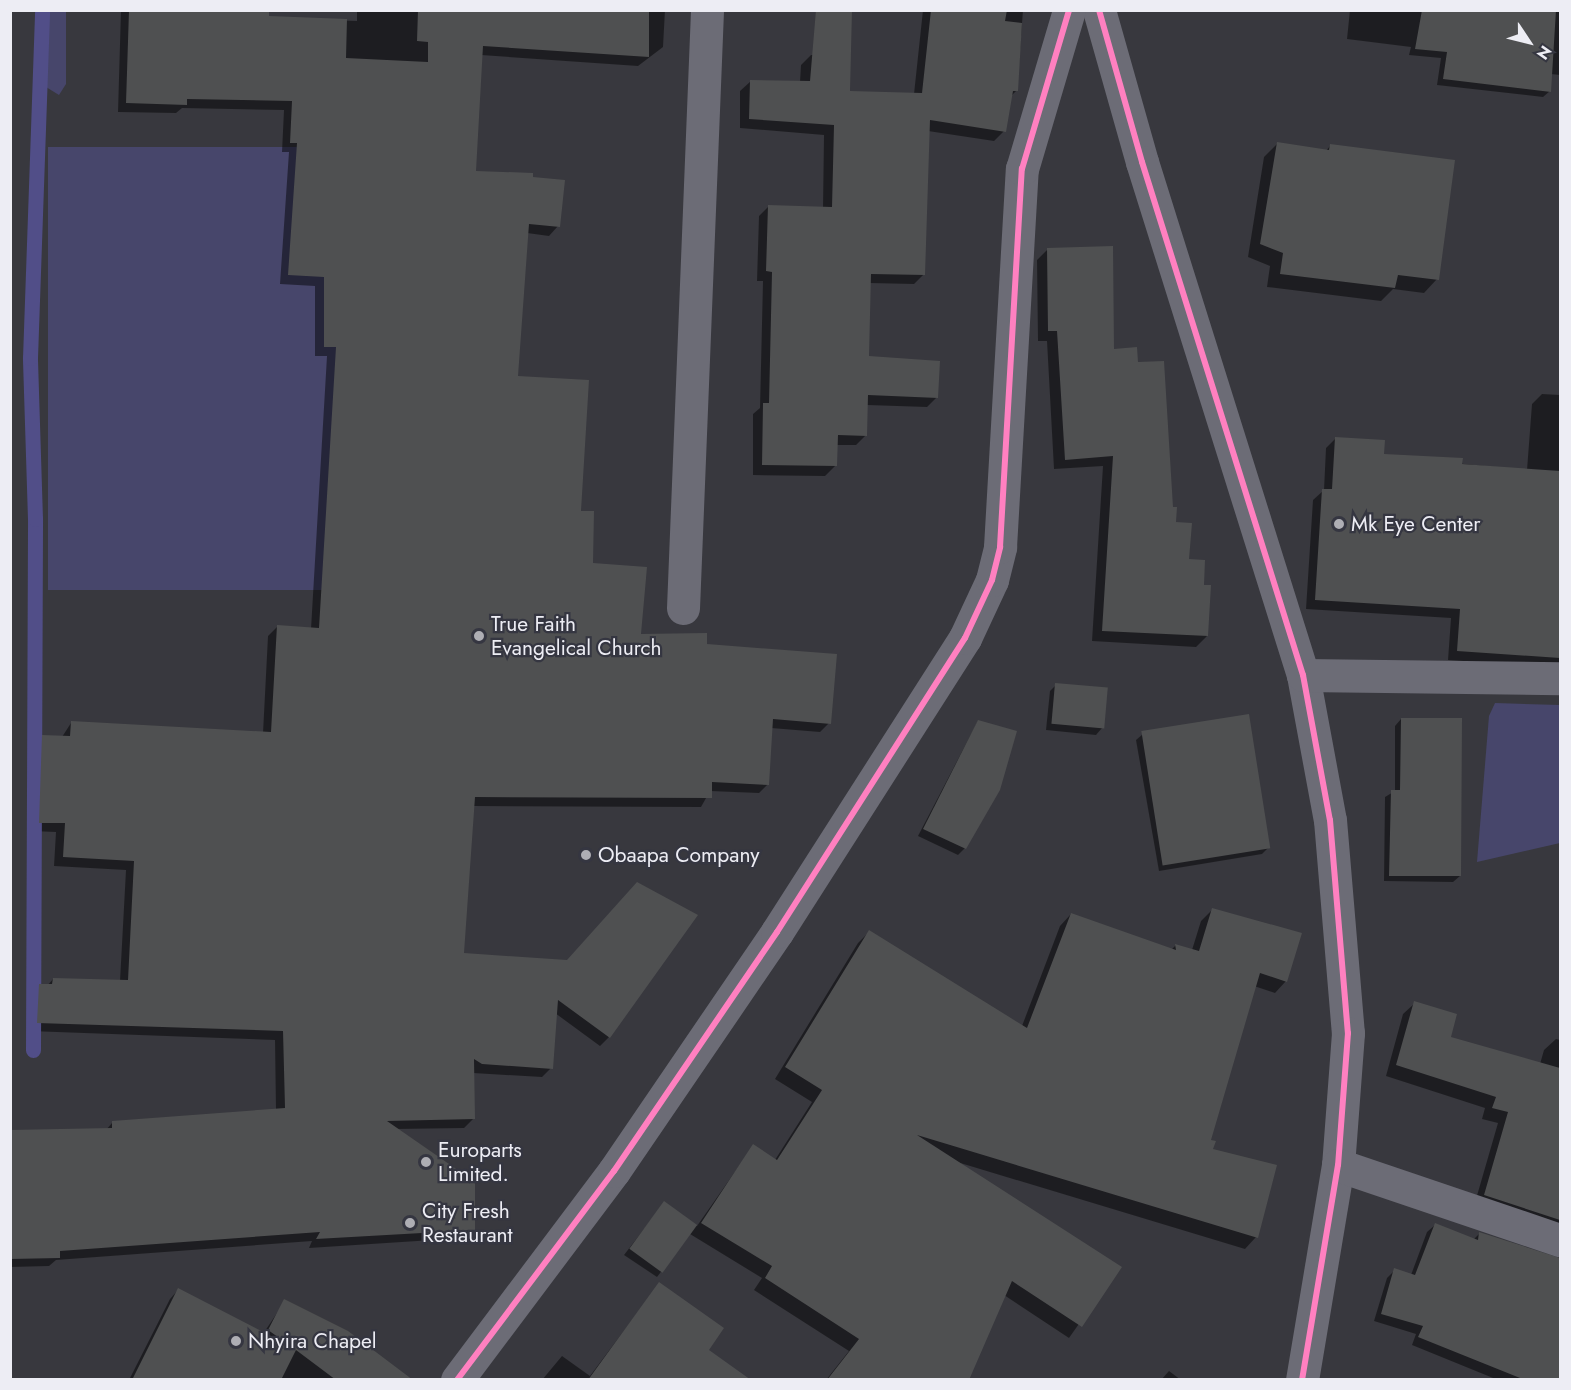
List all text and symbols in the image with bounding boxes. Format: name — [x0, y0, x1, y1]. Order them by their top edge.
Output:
north arrow — [1499, 12, 1559, 72]
text: N — [1531, 41, 1557, 64]
place label: Mk Eye Center — [1351, 511, 1480, 537]
marker: Mk Eye Center — [1332, 517, 1346, 531]
place label: True Faith Evangelical Church — [491, 611, 662, 661]
marker: True Faith Evangelical Church — [472, 629, 486, 643]
place label: Obaapa Company — [598, 842, 760, 868]
marker: Obaapa Company — [579, 848, 593, 862]
place label: Europarts Limited. — [438, 1137, 522, 1187]
marker: Europarts Limited. — [419, 1155, 433, 1169]
place label: City Fresh Restaurant — [422, 1198, 513, 1248]
marker: City Fresh Restaurant — [403, 1216, 417, 1230]
place label: Nhyira Chapel — [248, 1328, 377, 1354]
marker: Nhyira Chapel — [229, 1334, 243, 1348]

